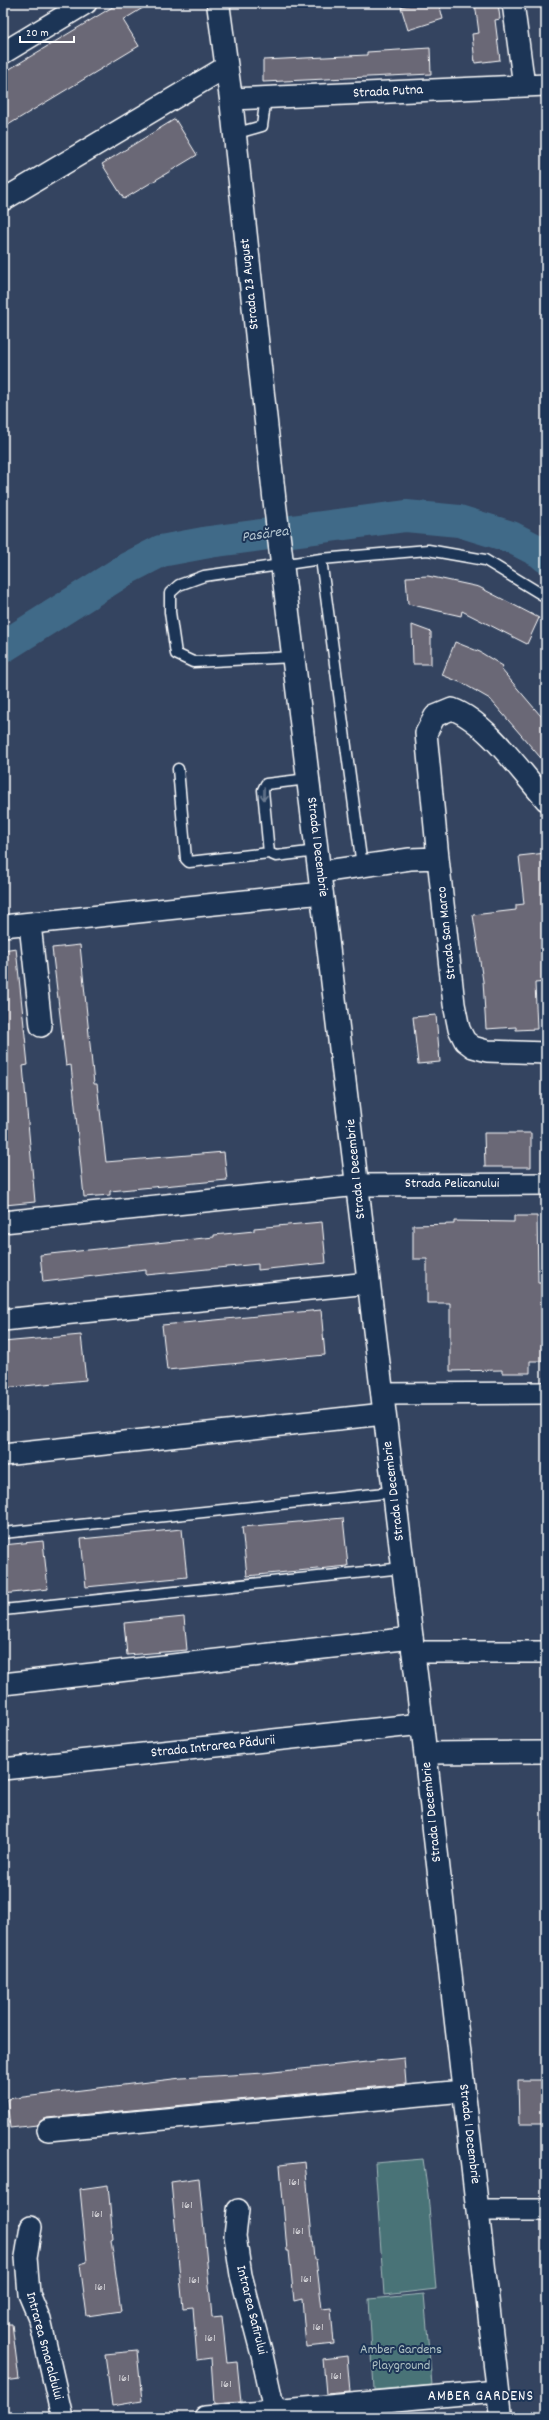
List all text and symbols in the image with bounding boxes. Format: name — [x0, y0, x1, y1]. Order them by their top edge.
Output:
scale bar — [20, 18, 74, 44]
text: 20 m — [26, 25, 49, 42]
street label: Strada Putna — [353, 80, 424, 104]
street label: Strada 23 August — [235, 237, 265, 331]
water label: Pasărea — [240, 521, 291, 549]
one-way arrow — [260, 788, 268, 801]
street label: Strada 1 Decembrie — [301, 796, 333, 898]
street label: Strada San Marco — [432, 885, 462, 981]
street label: Strada 1 Decembrie — [341, 1118, 371, 1220]
street label: Strada Pelicanului — [405, 1174, 500, 1194]
street label: Strada 1 Decembrie — [378, 1440, 410, 1542]
street label: Strada Intrarea Pădurii — [150, 1730, 276, 1763]
street label: Strada 1 Decembrie — [417, 1761, 447, 1863]
street label: Strada 1 Decembrie — [453, 2083, 485, 2185]
house number: 161 — [288, 2174, 300, 2191]
house number: 161 — [181, 2197, 193, 2214]
house number: 161 — [91, 2206, 103, 2223]
house number: 161 — [292, 2223, 304, 2240]
street label: Intrarea Safirului — [230, 2263, 272, 2357]
house number: 161 — [300, 2271, 312, 2288]
house number: 161 — [188, 2272, 200, 2289]
house number: 161 — [94, 2279, 106, 2296]
street label: Intrarea Smaraldului — [20, 2290, 68, 2403]
house number: 161 — [312, 2319, 324, 2336]
house number: 161 — [204, 2330, 216, 2347]
park label: Amber Gardens Playground — [360, 2340, 442, 2376]
house number: 161 — [330, 2368, 342, 2385]
house number: 161 — [118, 2370, 130, 2387]
house number: 161 — [220, 2376, 232, 2393]
district label: AMBER GARDENS — [428, 2386, 534, 2408]

